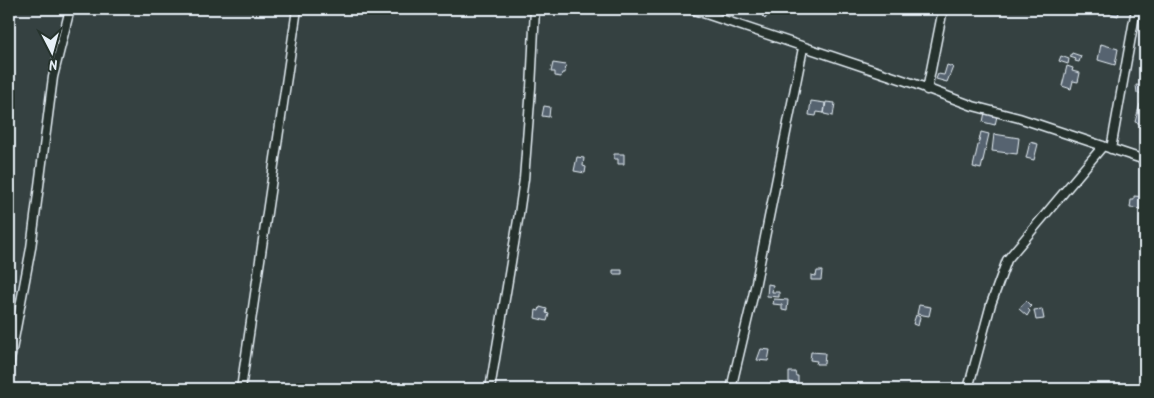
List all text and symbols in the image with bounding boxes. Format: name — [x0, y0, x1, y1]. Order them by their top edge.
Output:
north arrow — [28, 28, 78, 78]
text: N — [48, 53, 59, 75]

